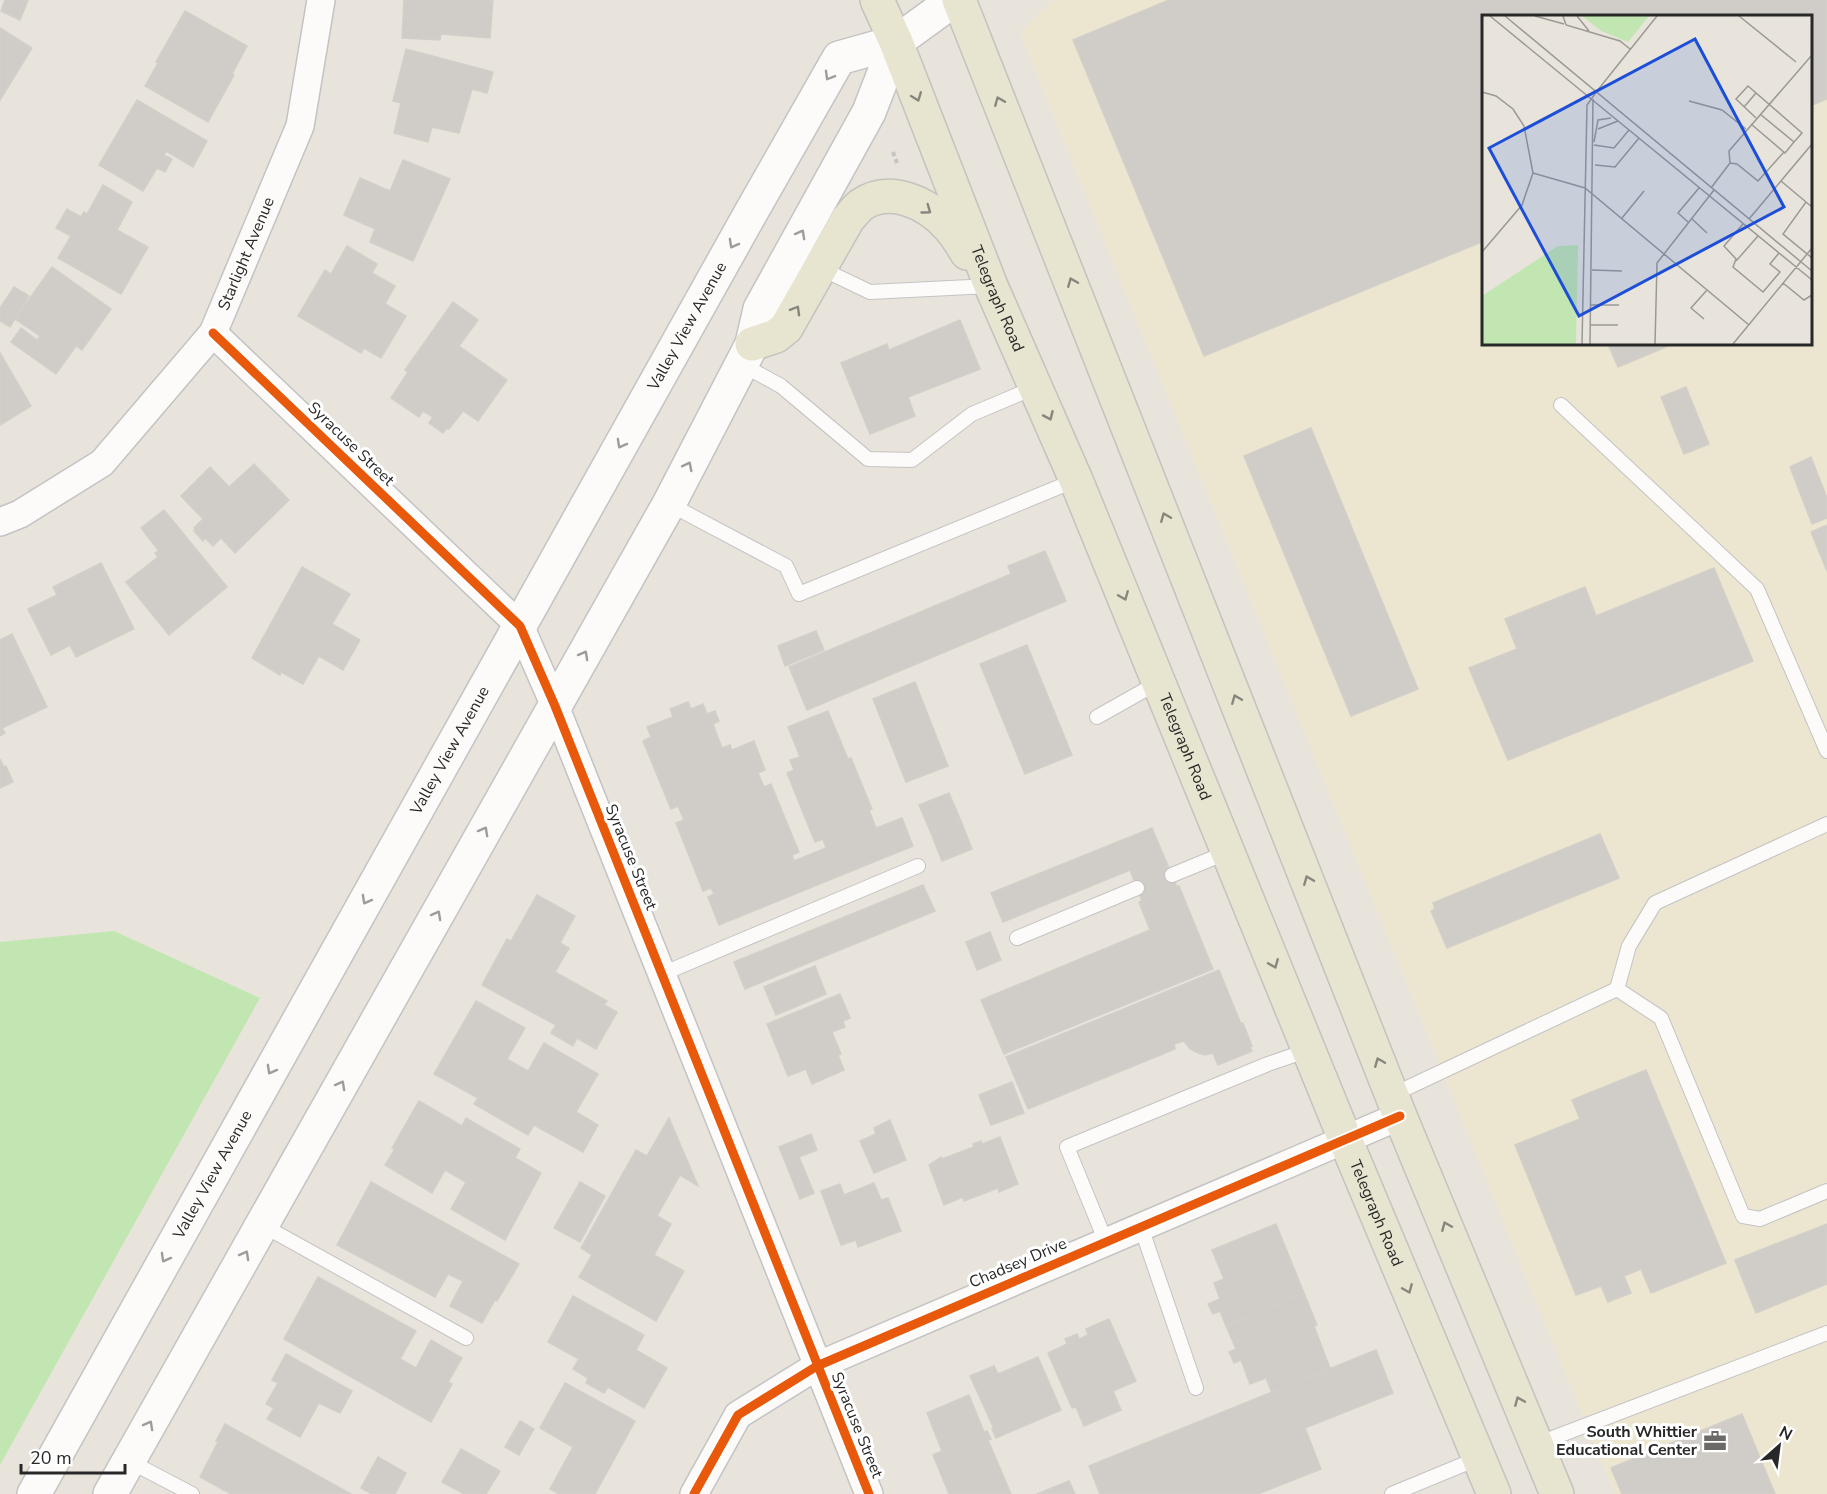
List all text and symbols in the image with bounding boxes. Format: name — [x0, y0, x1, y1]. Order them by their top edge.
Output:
inset map — [1482, 15, 1812, 345]
one-way arrow — [825, 70, 836, 80]
one-way arrow — [910, 90, 922, 101]
one-way arrow — [994, 96, 1006, 107]
street label: Starlight Avenue — [213, 194, 280, 314]
one-way arrow — [921, 203, 932, 214]
one-way arrow — [794, 230, 805, 240]
one-way arrow — [729, 238, 740, 249]
street label: Telegraph Road — [965, 242, 1029, 355]
street label: Valley View Avenue — [642, 258, 732, 395]
one-way arrow — [1067, 277, 1079, 288]
one-way arrow — [789, 306, 800, 316]
street label: Syracuse Street — [303, 397, 399, 491]
one-way arrow — [1041, 410, 1053, 421]
one-way arrow — [617, 438, 629, 448]
one-way arrow — [681, 461, 693, 472]
one-way arrow — [1159, 513, 1172, 523]
one-way arrow — [1117, 590, 1129, 601]
one-way arrow — [576, 650, 588, 661]
street label: Valley View Avenue — [405, 682, 495, 820]
street label: Telegraph Road — [1153, 690, 1217, 804]
one-way arrow — [1231, 694, 1243, 705]
street label: Syracuse Street — [600, 801, 662, 914]
one-way arrow — [477, 827, 488, 837]
one-way arrow — [1302, 875, 1315, 886]
one-way arrow — [362, 894, 373, 904]
one-way arrow — [430, 911, 441, 921]
one-way arrow — [1267, 957, 1279, 968]
one-way arrow — [1374, 1057, 1386, 1068]
one-way arrow — [267, 1064, 278, 1074]
one-way arrow — [334, 1081, 345, 1091]
street label: Valley View Avenue — [167, 1106, 257, 1244]
street label: Telegraph Road — [1344, 1157, 1408, 1270]
one-way arrow — [1441, 1221, 1453, 1232]
street label: Chadsey Drive — [966, 1233, 1070, 1293]
one-way arrow — [238, 1251, 249, 1261]
one-way arrow — [161, 1252, 172, 1263]
one-way arrow — [1401, 1283, 1413, 1294]
street label: Syracuse Street — [826, 1369, 888, 1482]
one-way arrow — [1514, 1396, 1526, 1407]
north arrow — [1749, 1416, 1809, 1476]
one-way arrow — [142, 1421, 153, 1431]
place label: South Whittier Educational Center — [1556, 1421, 1698, 1461]
text: N — [1775, 1421, 1796, 1446]
office icon: South Whittier Educational Center — [1702, 1428, 1728, 1454]
scale bar — [21, 1437, 124, 1475]
text: 20 m — [30, 1446, 72, 1470]

